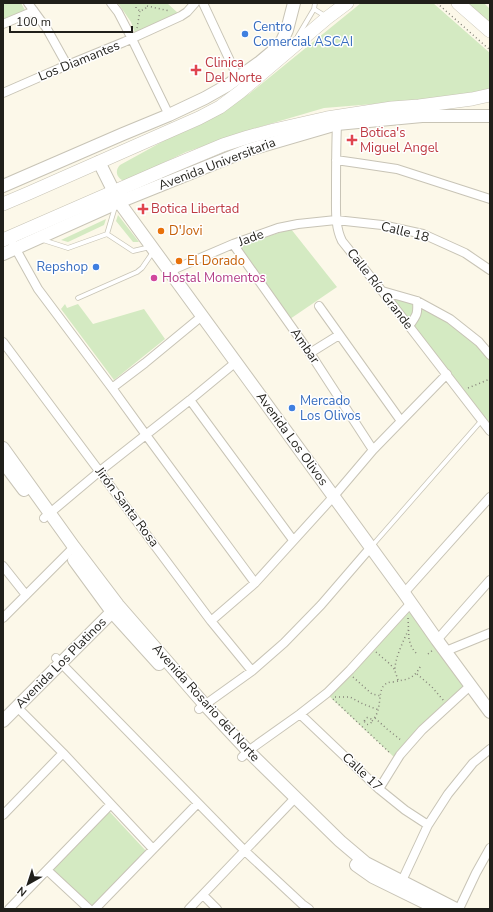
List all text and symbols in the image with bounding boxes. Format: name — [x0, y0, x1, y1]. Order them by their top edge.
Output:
scale bar — [10, 8, 132, 34]
text: 100 m — [16, 14, 51, 30]
place label: Centro Comercial ASCAI — [253, 18, 353, 51]
marker: Centro Comercial ASCAI — [240, 29, 250, 39]
street label: Los Diamantes — [36, 36, 122, 86]
place label: Clinica Del Norte — [205, 54, 262, 87]
marker: Clinica Del Norte — [190, 64, 202, 76]
place label: Botica's Miguel Angel — [360, 124, 439, 157]
street label: Avenida Universitaria — [156, 133, 278, 195]
marker: Botica's Miguel Angel — [347, 135, 357, 145]
place label: Botica Libertad — [151, 200, 239, 218]
marker: Botica Libertad — [138, 204, 148, 214]
street label: Calle 18 — [379, 217, 431, 247]
place label: D'Jovi — [169, 222, 203, 240]
street label: Jade — [235, 225, 266, 251]
marker: D'Jovi — [156, 226, 166, 236]
street label: Calle Río Grande — [343, 245, 417, 333]
place label: El Dorado — [187, 252, 245, 270]
marker: El Dorado — [174, 256, 184, 266]
place label: Repshop — [37, 258, 88, 276]
marker: Repshop — [91, 262, 101, 272]
place label: Hostal Momentos — [162, 269, 266, 287]
marker: Hostal Momentos — [149, 273, 159, 283]
street label: Ambar — [286, 325, 324, 368]
street label: Avenida Los Olivos — [252, 389, 332, 489]
place label: Mercado Los Olivos — [300, 392, 361, 425]
marker: Mercado Los Olivos — [287, 403, 297, 413]
street label: Jirón Santa Rosa — [90, 463, 163, 551]
street label: Avenida Los Platinos — [11, 613, 111, 713]
street label: Avenida Rosario del Norte — [148, 640, 264, 766]
street label: Calle 17 — [338, 749, 386, 795]
north arrow — [8, 864, 48, 904]
text: N — [14, 883, 30, 900]

